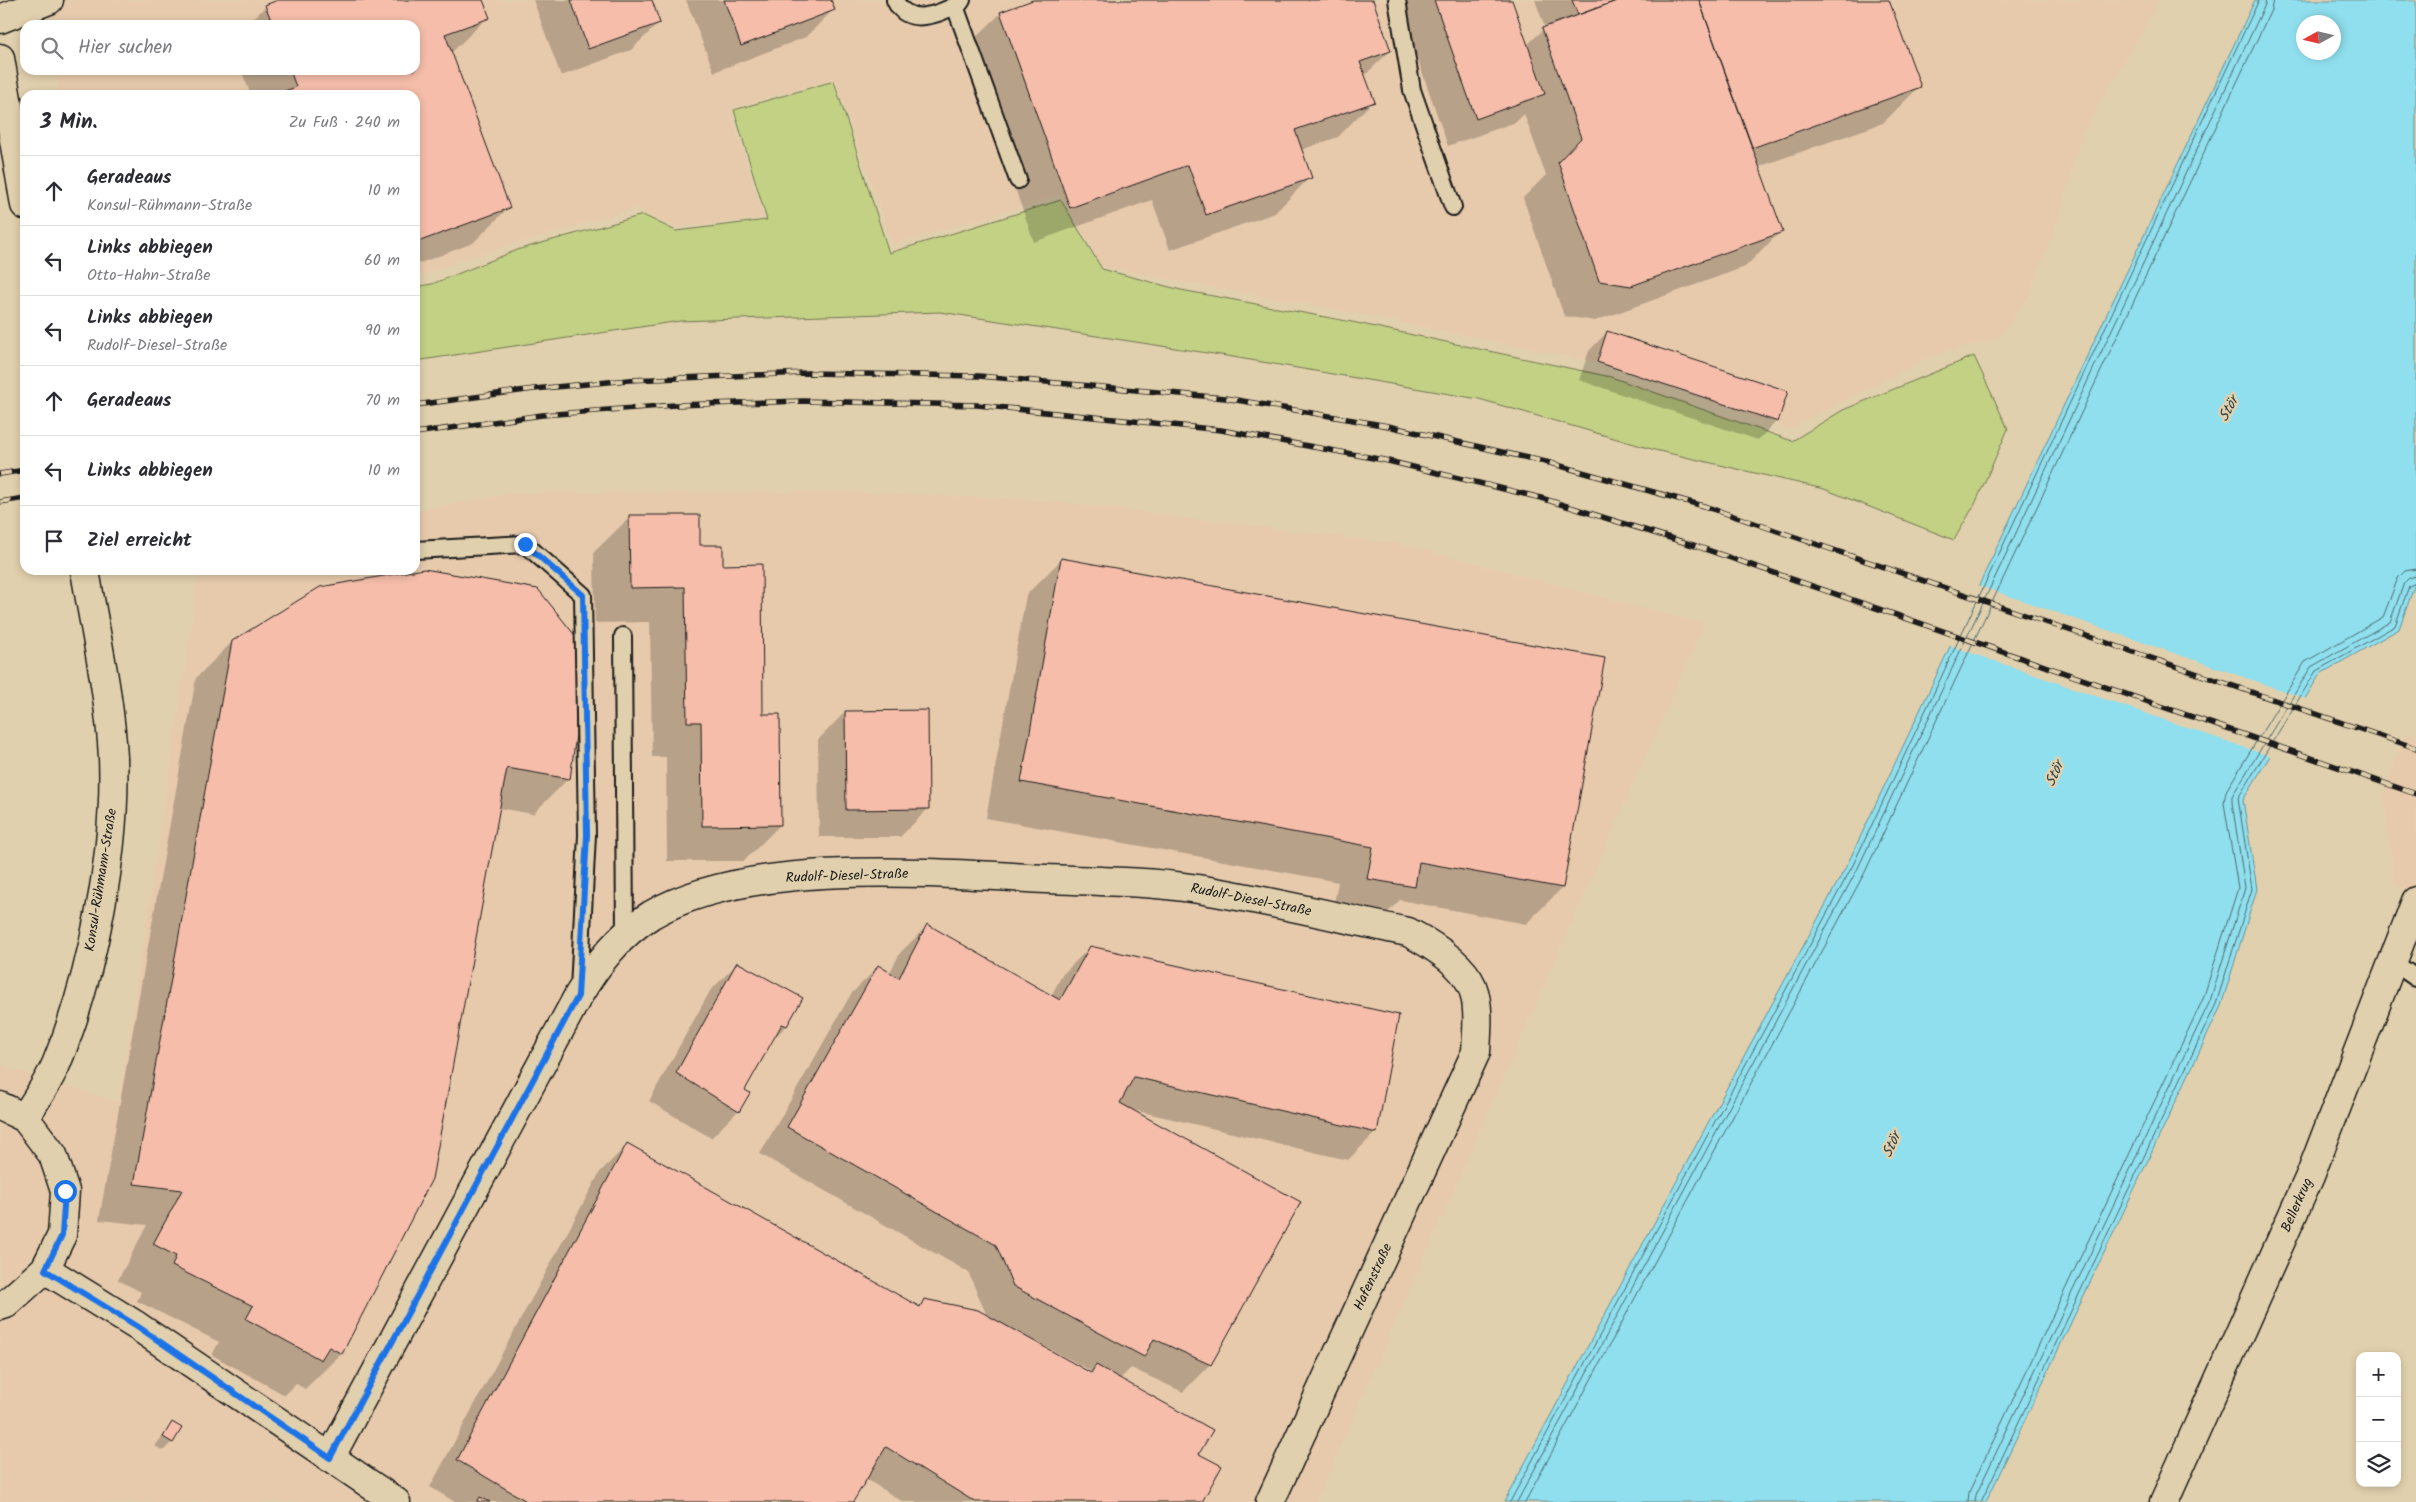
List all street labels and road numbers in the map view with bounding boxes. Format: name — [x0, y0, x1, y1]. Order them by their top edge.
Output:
street label: Konsul-Rühmann-Straße — [79, 806, 123, 953]
street label: Rudolf-Diesel-Straße — [785, 863, 909, 889]
street label: Rudolf-Diesel-Straße — [1189, 877, 1314, 923]
street label: Bellerkrug — [2275, 1174, 2319, 1236]
street label: Hafenstraße — [1348, 1239, 1398, 1314]

